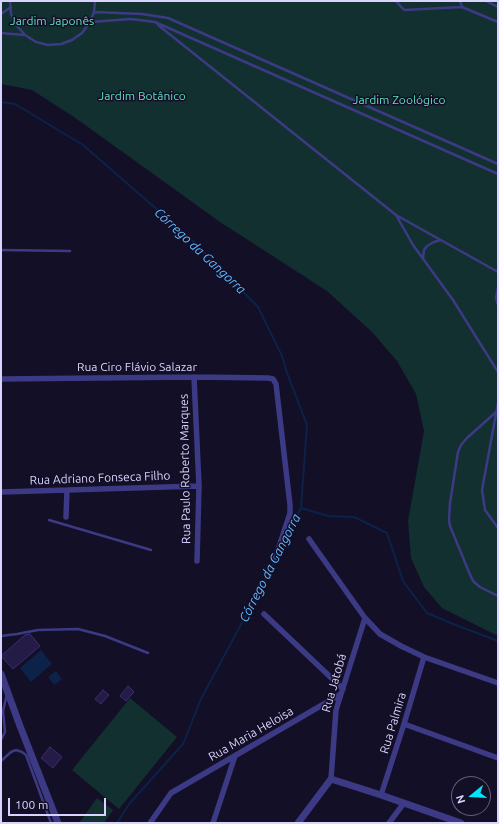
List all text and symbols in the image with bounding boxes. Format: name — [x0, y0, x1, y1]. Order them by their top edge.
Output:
park label: Jardim Japonês — [10, 14, 94, 28]
park label: Jardim Botânico — [98, 89, 186, 103]
park label: Jardim Zoológico — [353, 93, 445, 107]
water label: Córrego da Gangorra — [151, 205, 249, 297]
street label: Rua Ciro Flávio Salazar — [77, 360, 197, 374]
street label: Rua Paulo Roberto Marques — [176, 394, 194, 544]
street label: Rua Adriano Fonseca Filho — [29, 468, 171, 488]
water label: Córrego da Gangorra — [236, 511, 304, 625]
street label: Rua Jatobá — [319, 652, 349, 714]
street label: Rua Palmira — [377, 690, 409, 756]
street label: Rua Maria Heloisa — [206, 704, 296, 764]
north arrow — [451, 776, 491, 816]
scale bar — [10, 790, 108, 816]
text: N — [454, 794, 468, 805]
text: 100 m — [15, 798, 48, 811]

